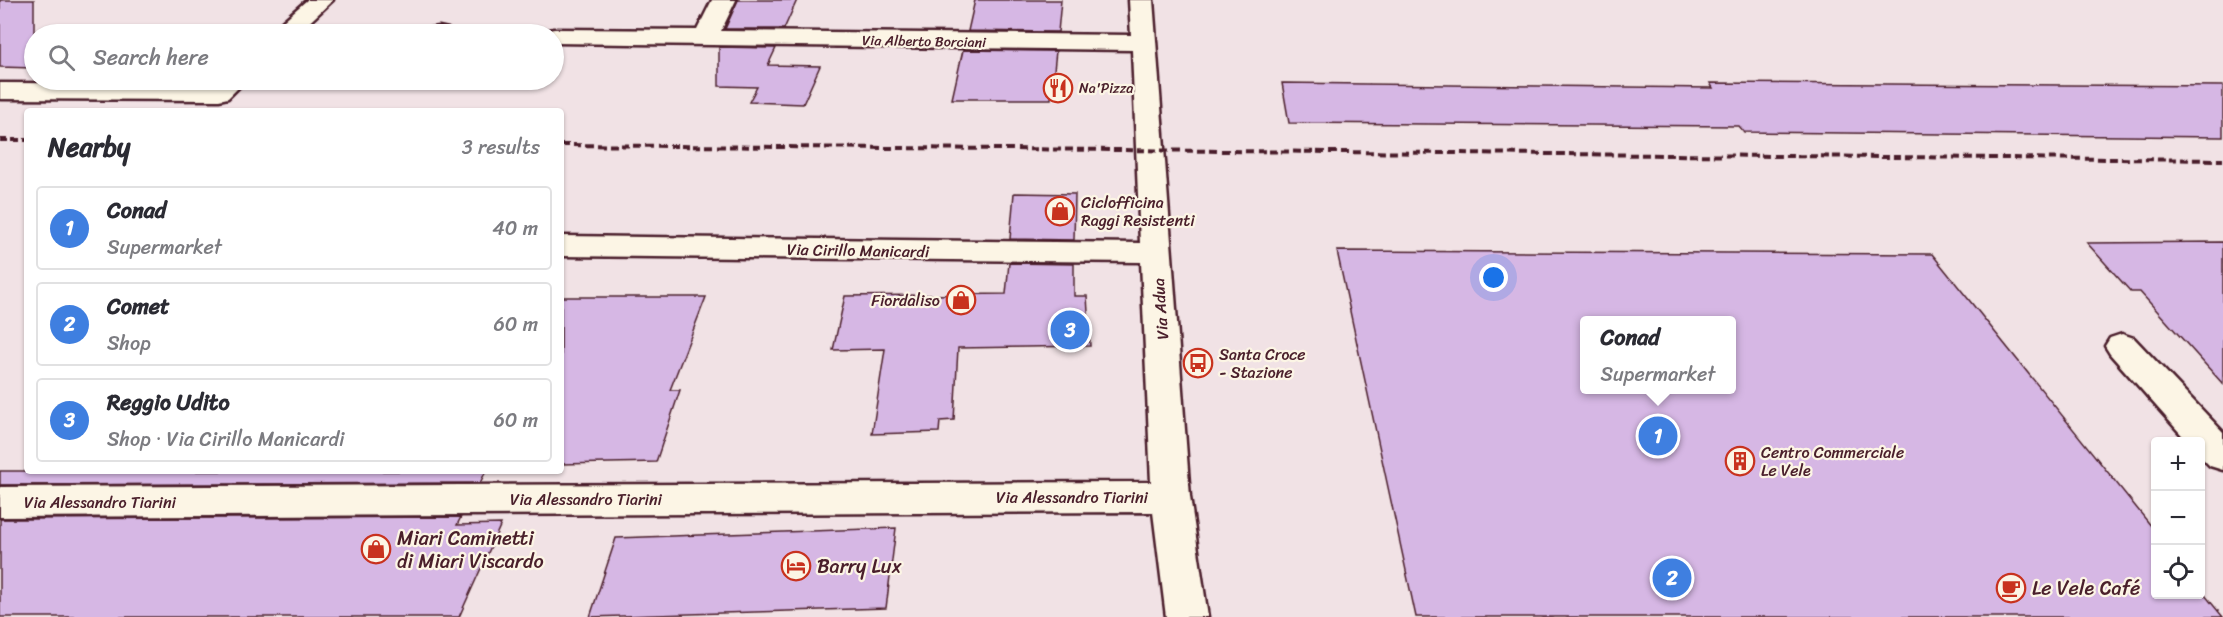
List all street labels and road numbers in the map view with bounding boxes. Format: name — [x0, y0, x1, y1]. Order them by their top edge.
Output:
street label: Via Alberto Borciani — [862, 28, 987, 55]
street label: Via Cirillo Manicardi — [787, 235, 930, 266]
street label: Via Adua — [1144, 277, 1177, 341]
street label: Via Alessandro Tiarini — [996, 483, 1149, 512]
street label: Via Alessandro Tiarini — [510, 485, 663, 514]
street label: Via Alessandro Tiarini — [24, 488, 177, 517]

